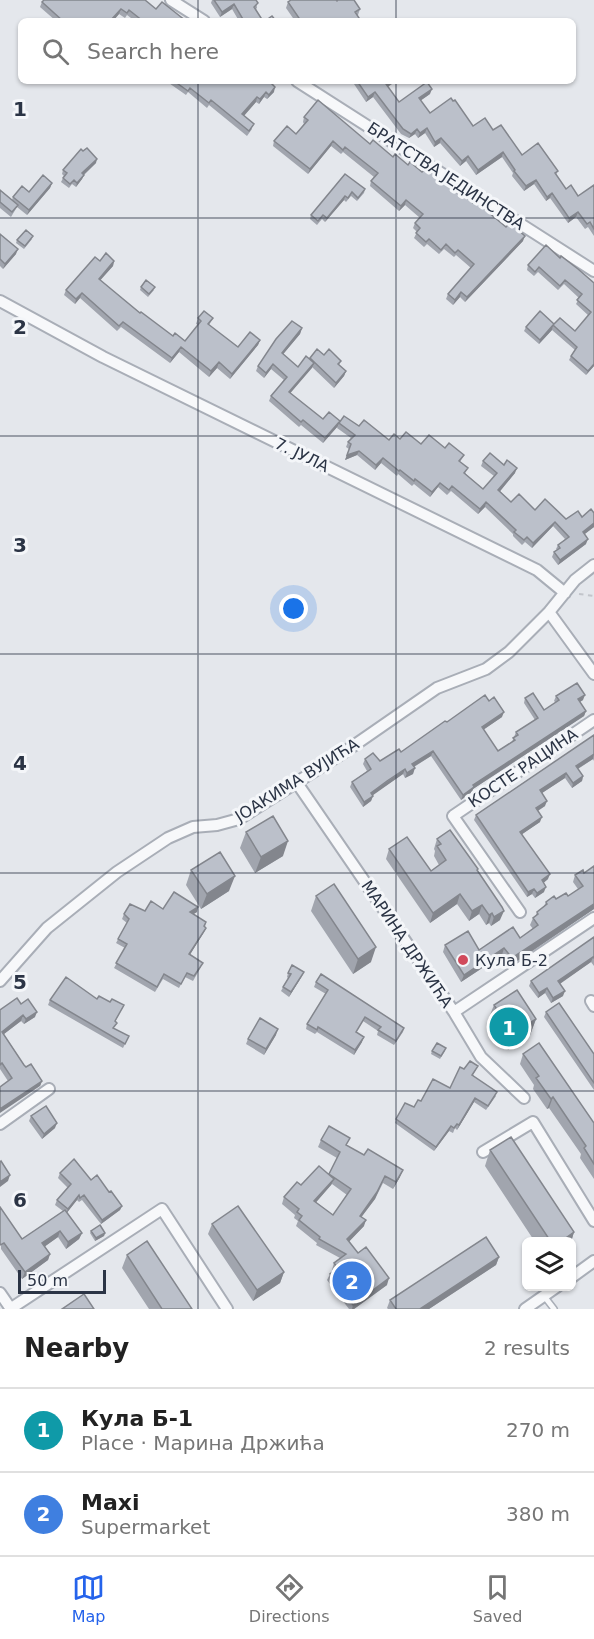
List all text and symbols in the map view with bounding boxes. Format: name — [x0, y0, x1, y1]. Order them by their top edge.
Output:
search box — [18, 18, 576, 84]
icon: search — [39, 35, 72, 68]
text: Search here — [87, 39, 219, 64]
text: 1 — [13, 97, 27, 121]
street label: БРАТСТВА ЈЕДИНСТВА — [364, 118, 528, 234]
text: 2 — [13, 315, 27, 339]
street label: 7. ЈУЛА — [272, 434, 332, 476]
text: 3 — [13, 533, 27, 557]
your location — [279, 594, 308, 623]
street label: КОСТЕ РАЦИНА — [465, 724, 581, 812]
street label: ЈОАКИМА ВУЈИЋА — [231, 734, 362, 826]
text: 4 — [13, 751, 27, 775]
street label: МАРИНА ДРЖИЋА — [357, 877, 457, 1011]
place label: Кула Б-2 — [475, 951, 548, 970]
marker: Кула Б-2 — [456, 953, 470, 967]
text: 5 — [13, 970, 27, 994]
pin: 1 — [490, 1004, 528, 1050]
text: 6 — [13, 1188, 27, 1212]
map controls — [522, 1237, 576, 1291]
button: layers — [522, 1237, 576, 1291]
pin: 2 — [332, 1258, 372, 1304]
scale bar — [18, 1267, 106, 1294]
text: 50 m — [27, 1271, 68, 1290]
text: Nearby — [24, 1333, 129, 1363]
text: 2 results — [484, 1336, 570, 1360]
text: Кула Б-1 — [81, 1406, 193, 1431]
text: 1 — [37, 1418, 50, 1442]
text: 270 m — [506, 1418, 570, 1442]
text: Place · Марина Држића — [81, 1431, 325, 1455]
text: Maxi — [81, 1490, 139, 1515]
text: 2 — [37, 1502, 50, 1526]
text: 380 m — [506, 1502, 570, 1526]
text: Supermarket — [81, 1515, 210, 1539]
tab: Map — [72, 1571, 105, 1626]
tab: Directions — [249, 1571, 329, 1626]
tab: Saved — [473, 1571, 522, 1626]

